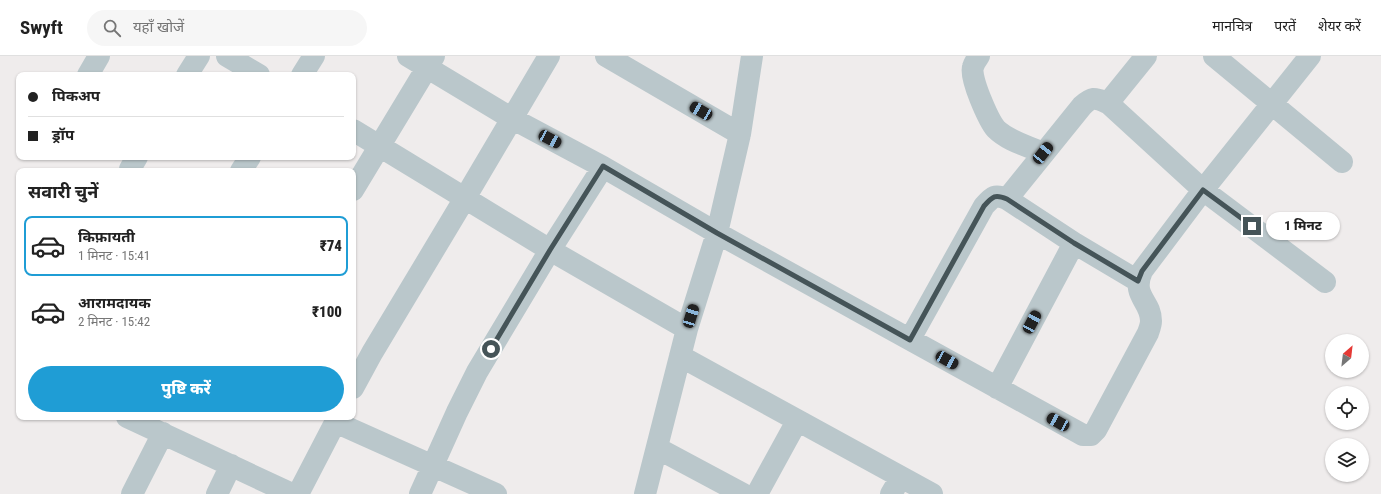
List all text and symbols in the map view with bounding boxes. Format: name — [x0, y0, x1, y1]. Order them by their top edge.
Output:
search box — [87, 10, 367, 46]
text: Swyft — [20, 16, 63, 39]
icon: search — [101, 17, 123, 39]
text: यहाँ खोजें — [133, 18, 184, 36]
text: मानचित्र — [1212, 18, 1252, 34]
text: परतें — [1274, 18, 1296, 34]
text: शेयर करें — [1318, 18, 1361, 34]
text: पिकअप — [52, 87, 100, 105]
car — [688, 100, 714, 122]
text: ड्रॉप — [52, 126, 74, 144]
car — [537, 128, 563, 150]
car — [1031, 140, 1055, 166]
text: सवारी चुनें — [28, 181, 98, 202]
callout: 1 मिनट — [1266, 212, 1340, 240]
route end — [1243, 217, 1261, 235]
text: 1 मिनट — [1284, 218, 1322, 233]
icon: car — [30, 228, 66, 264]
text: किफ़ायती — [78, 228, 135, 246]
text: ₹74 — [320, 237, 342, 255]
text: 1 मिनट · 15:41 — [78, 248, 150, 263]
icon: car — [30, 294, 66, 330]
text: आरामदायक — [78, 294, 151, 312]
text: ₹100 — [312, 303, 342, 321]
car — [682, 303, 700, 329]
car — [1021, 309, 1043, 335]
text: 2 मिनट · 15:42 — [78, 314, 150, 329]
north arrow — [1325, 334, 1369, 378]
map controls — [1325, 334, 1369, 482]
route start — [482, 340, 500, 358]
car — [934, 349, 960, 371]
button: पुष्टि करें — [28, 366, 344, 412]
button: locate — [1325, 386, 1369, 430]
car — [1045, 411, 1071, 433]
button: layers — [1325, 438, 1369, 482]

